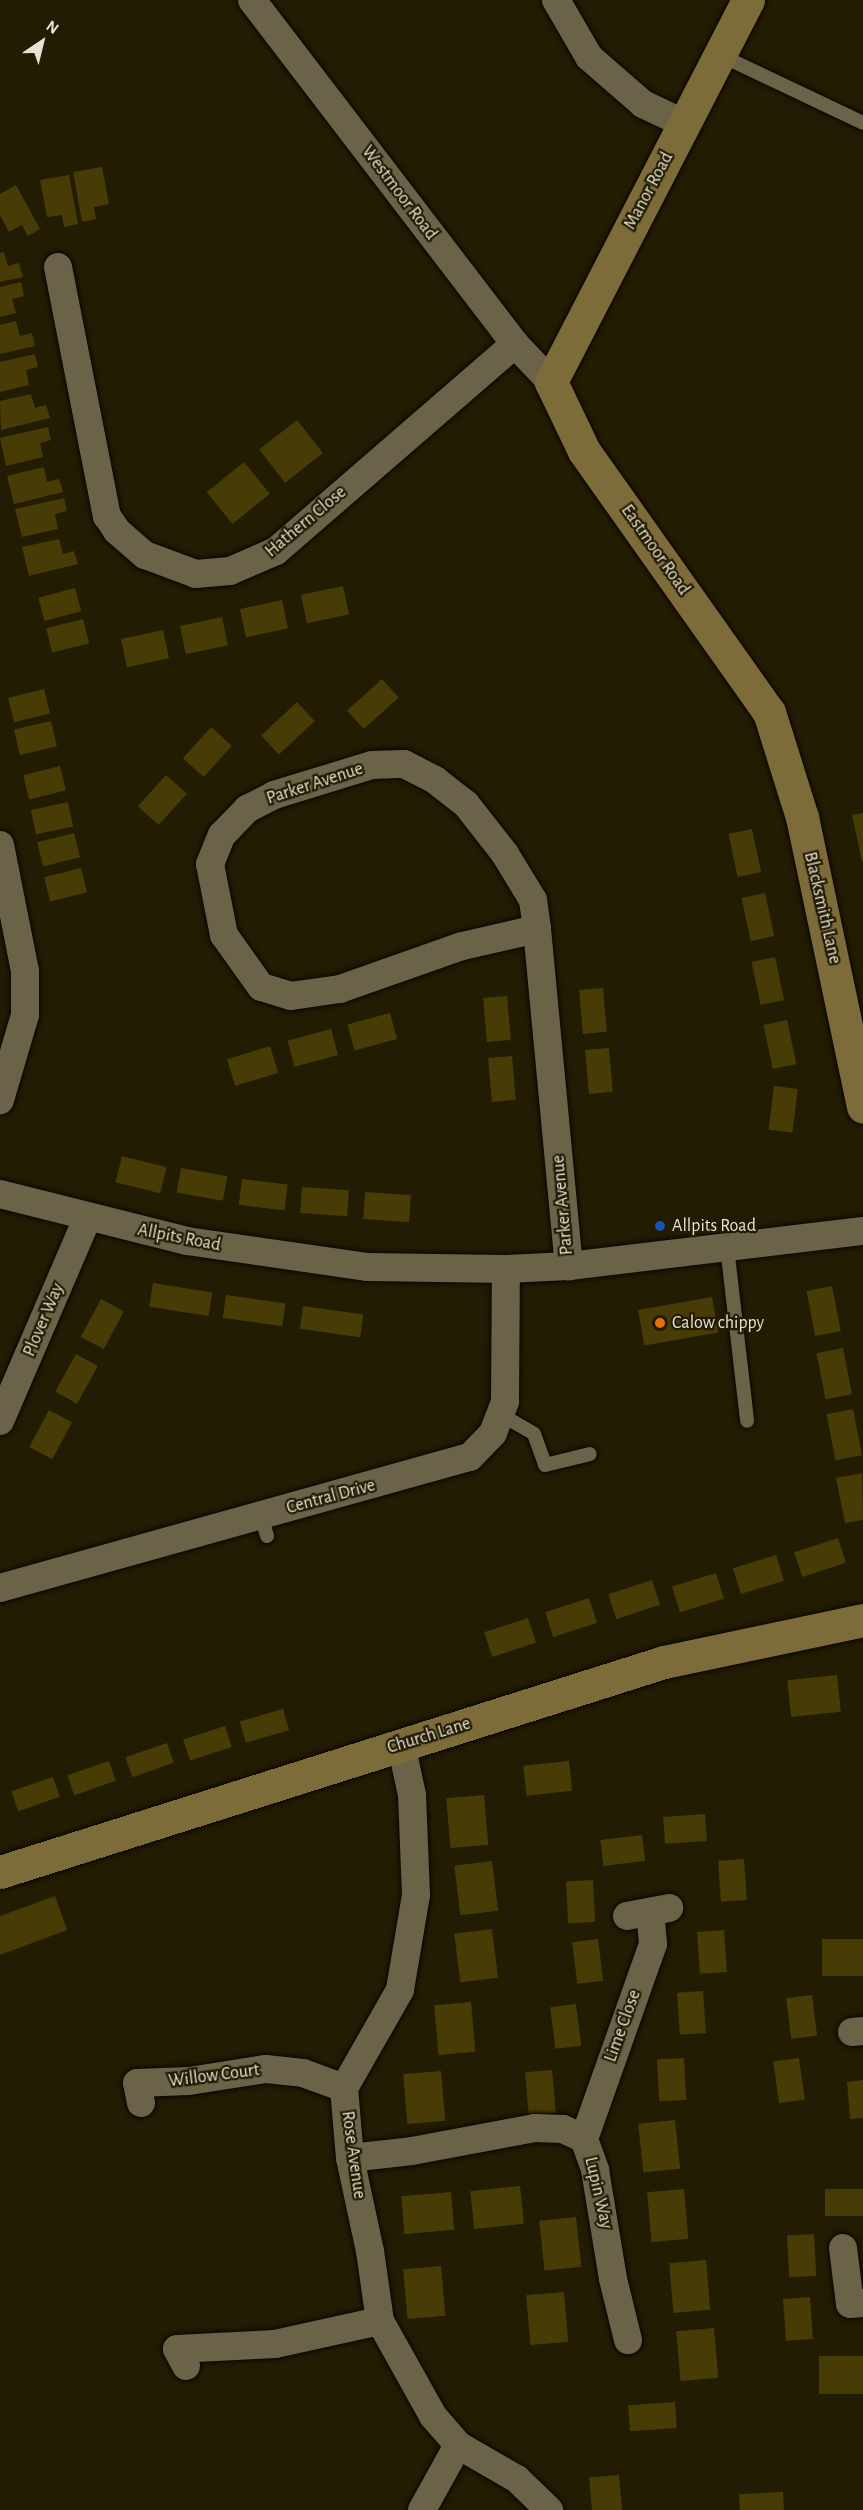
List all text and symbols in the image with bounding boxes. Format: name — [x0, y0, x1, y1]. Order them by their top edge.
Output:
north arrow — [12, 12, 72, 72]
text: N — [43, 18, 61, 37]
street label: Westmoor Road — [357, 142, 441, 244]
street label: Manor Road — [620, 149, 678, 233]
street label: Hathern Close — [261, 482, 351, 562]
street label: Eastmoor Road — [616, 501, 694, 599]
street label: Parker Avenue — [264, 758, 366, 810]
street label: Blacksmith Lane — [799, 850, 845, 966]
street label: Parker Avenue — [548, 1154, 578, 1256]
place label: Allpits Road — [672, 1215, 756, 1237]
street label: Allpits Road — [136, 1219, 222, 1257]
marker: Allpits Road — [653, 1219, 667, 1233]
street label: Plover Way — [19, 1280, 69, 1360]
place label: Calow chippy — [672, 1312, 764, 1334]
marker: Calow chippy — [653, 1316, 667, 1330]
street label: Central Drive — [284, 1475, 378, 1519]
street label: Church Lane — [385, 1713, 473, 1759]
street label: Lime Close — [600, 1987, 646, 2065]
street label: Willow Court — [167, 2060, 261, 2092]
street label: Rose Avenue — [336, 2110, 370, 2200]
street label: Lupin Way — [579, 2155, 617, 2231]

